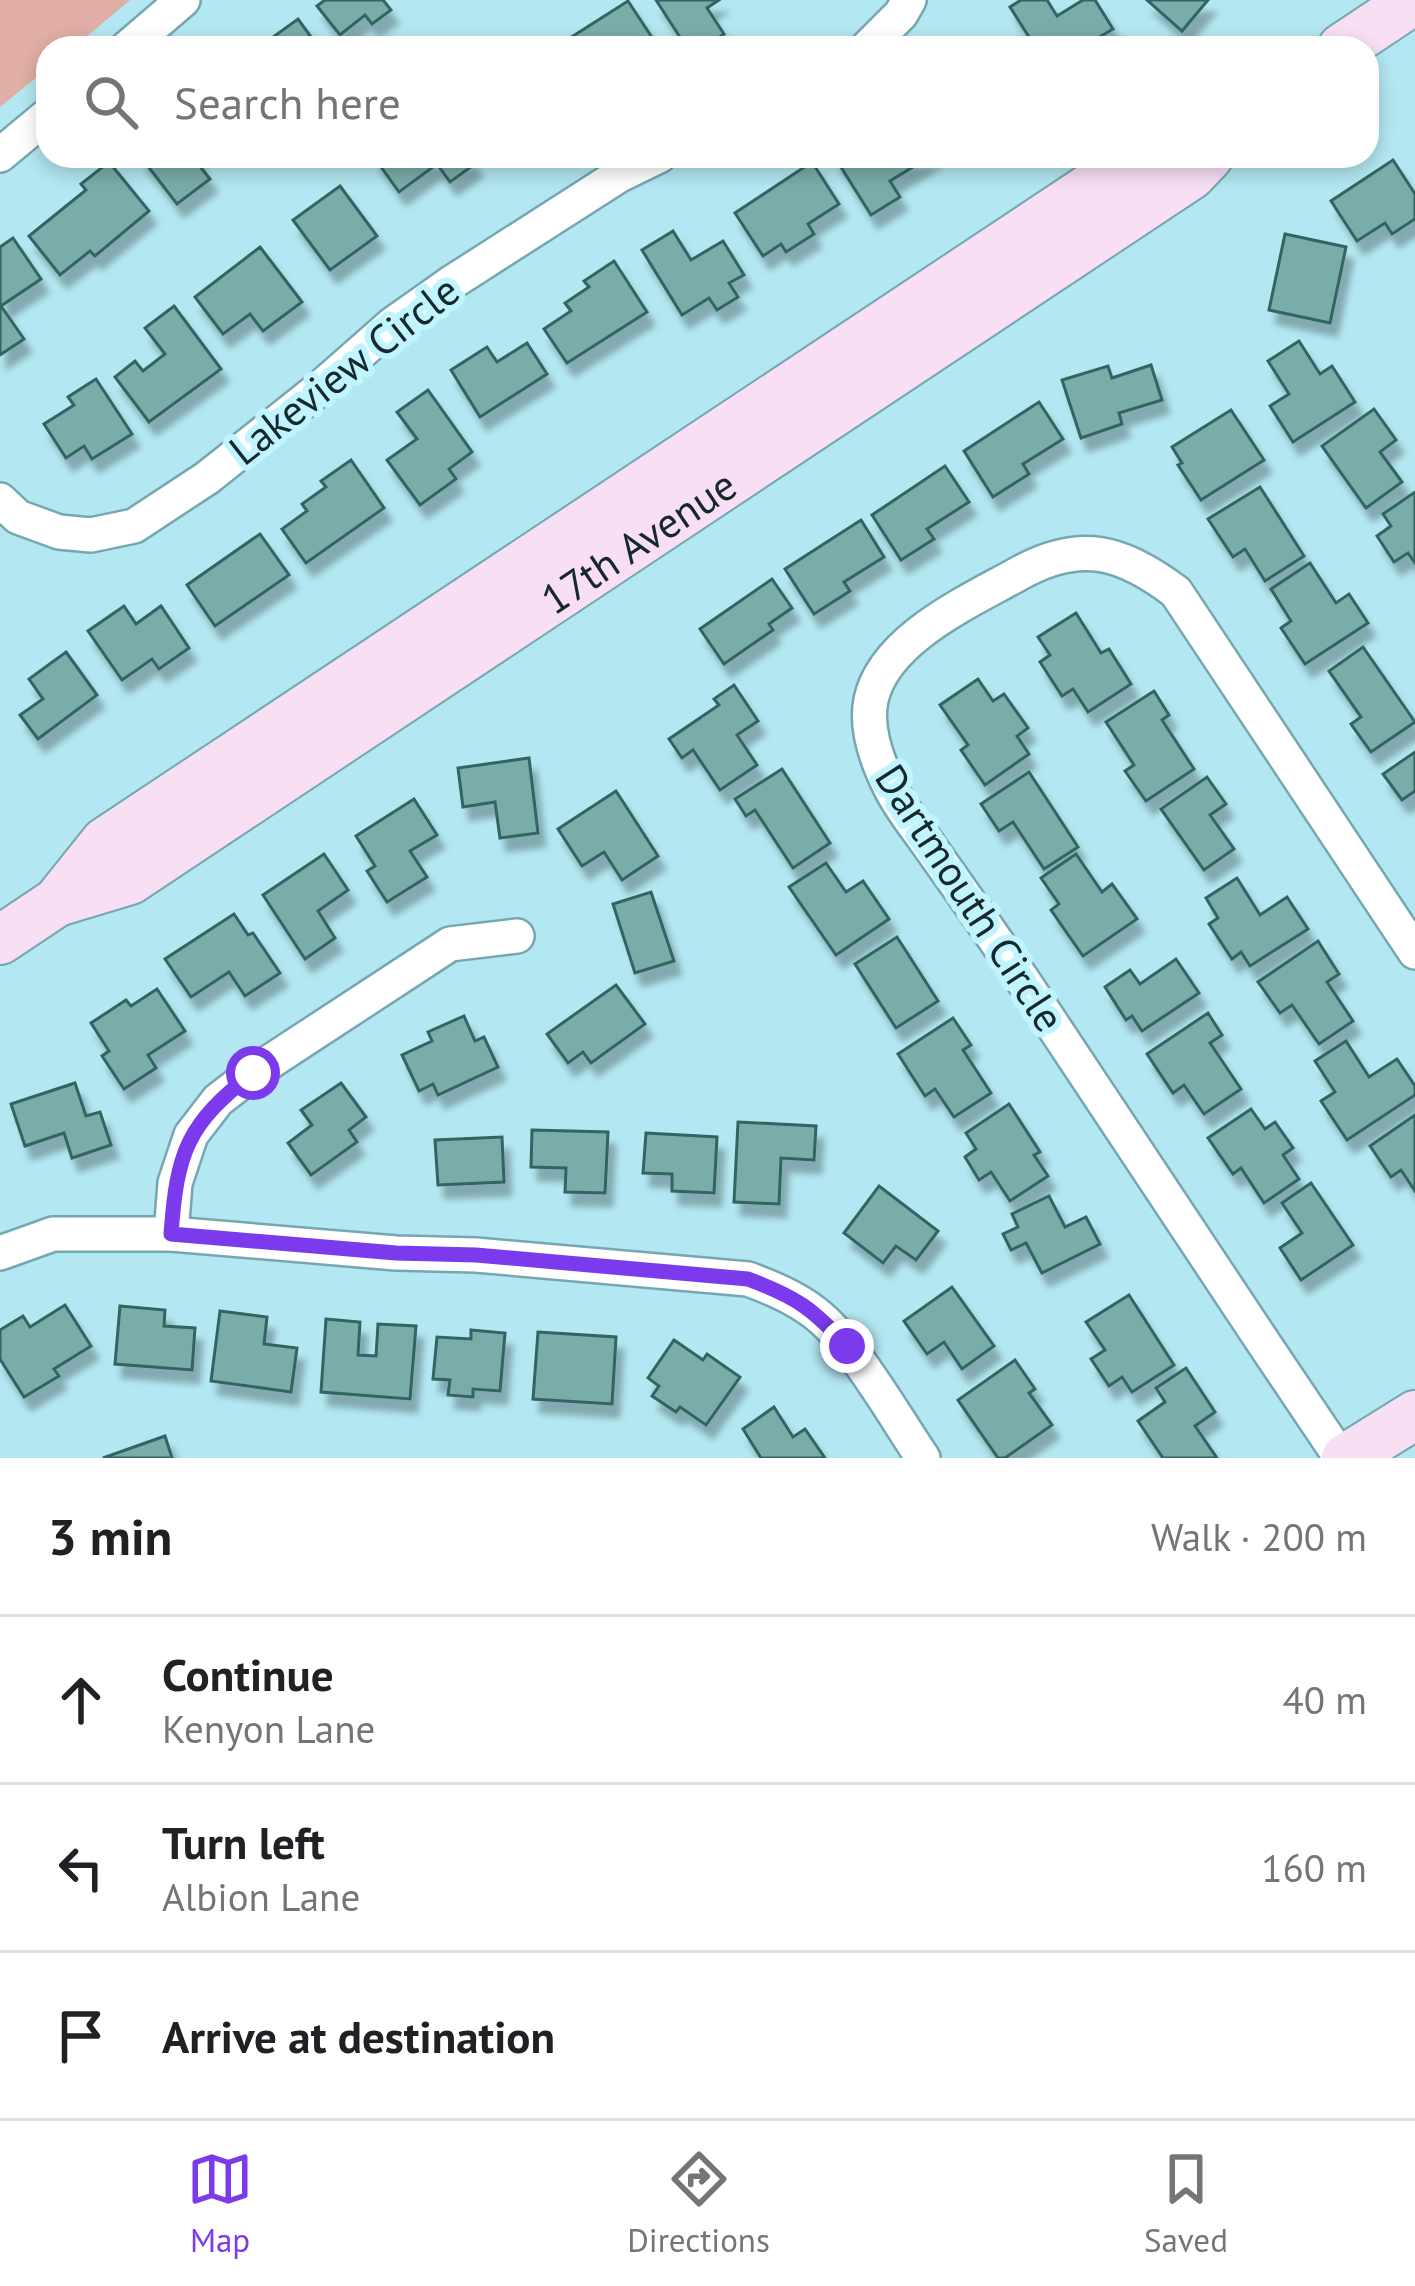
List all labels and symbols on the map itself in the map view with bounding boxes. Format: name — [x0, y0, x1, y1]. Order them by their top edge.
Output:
street label: Lakeview Circle — [218, 263, 470, 477]
street label: 17th Avenue — [530, 457, 747, 626]
street label: Dartmouth Circle — [864, 754, 1077, 1042]
route start — [226, 1046, 280, 1100]
route end — [820, 1319, 874, 1373]

